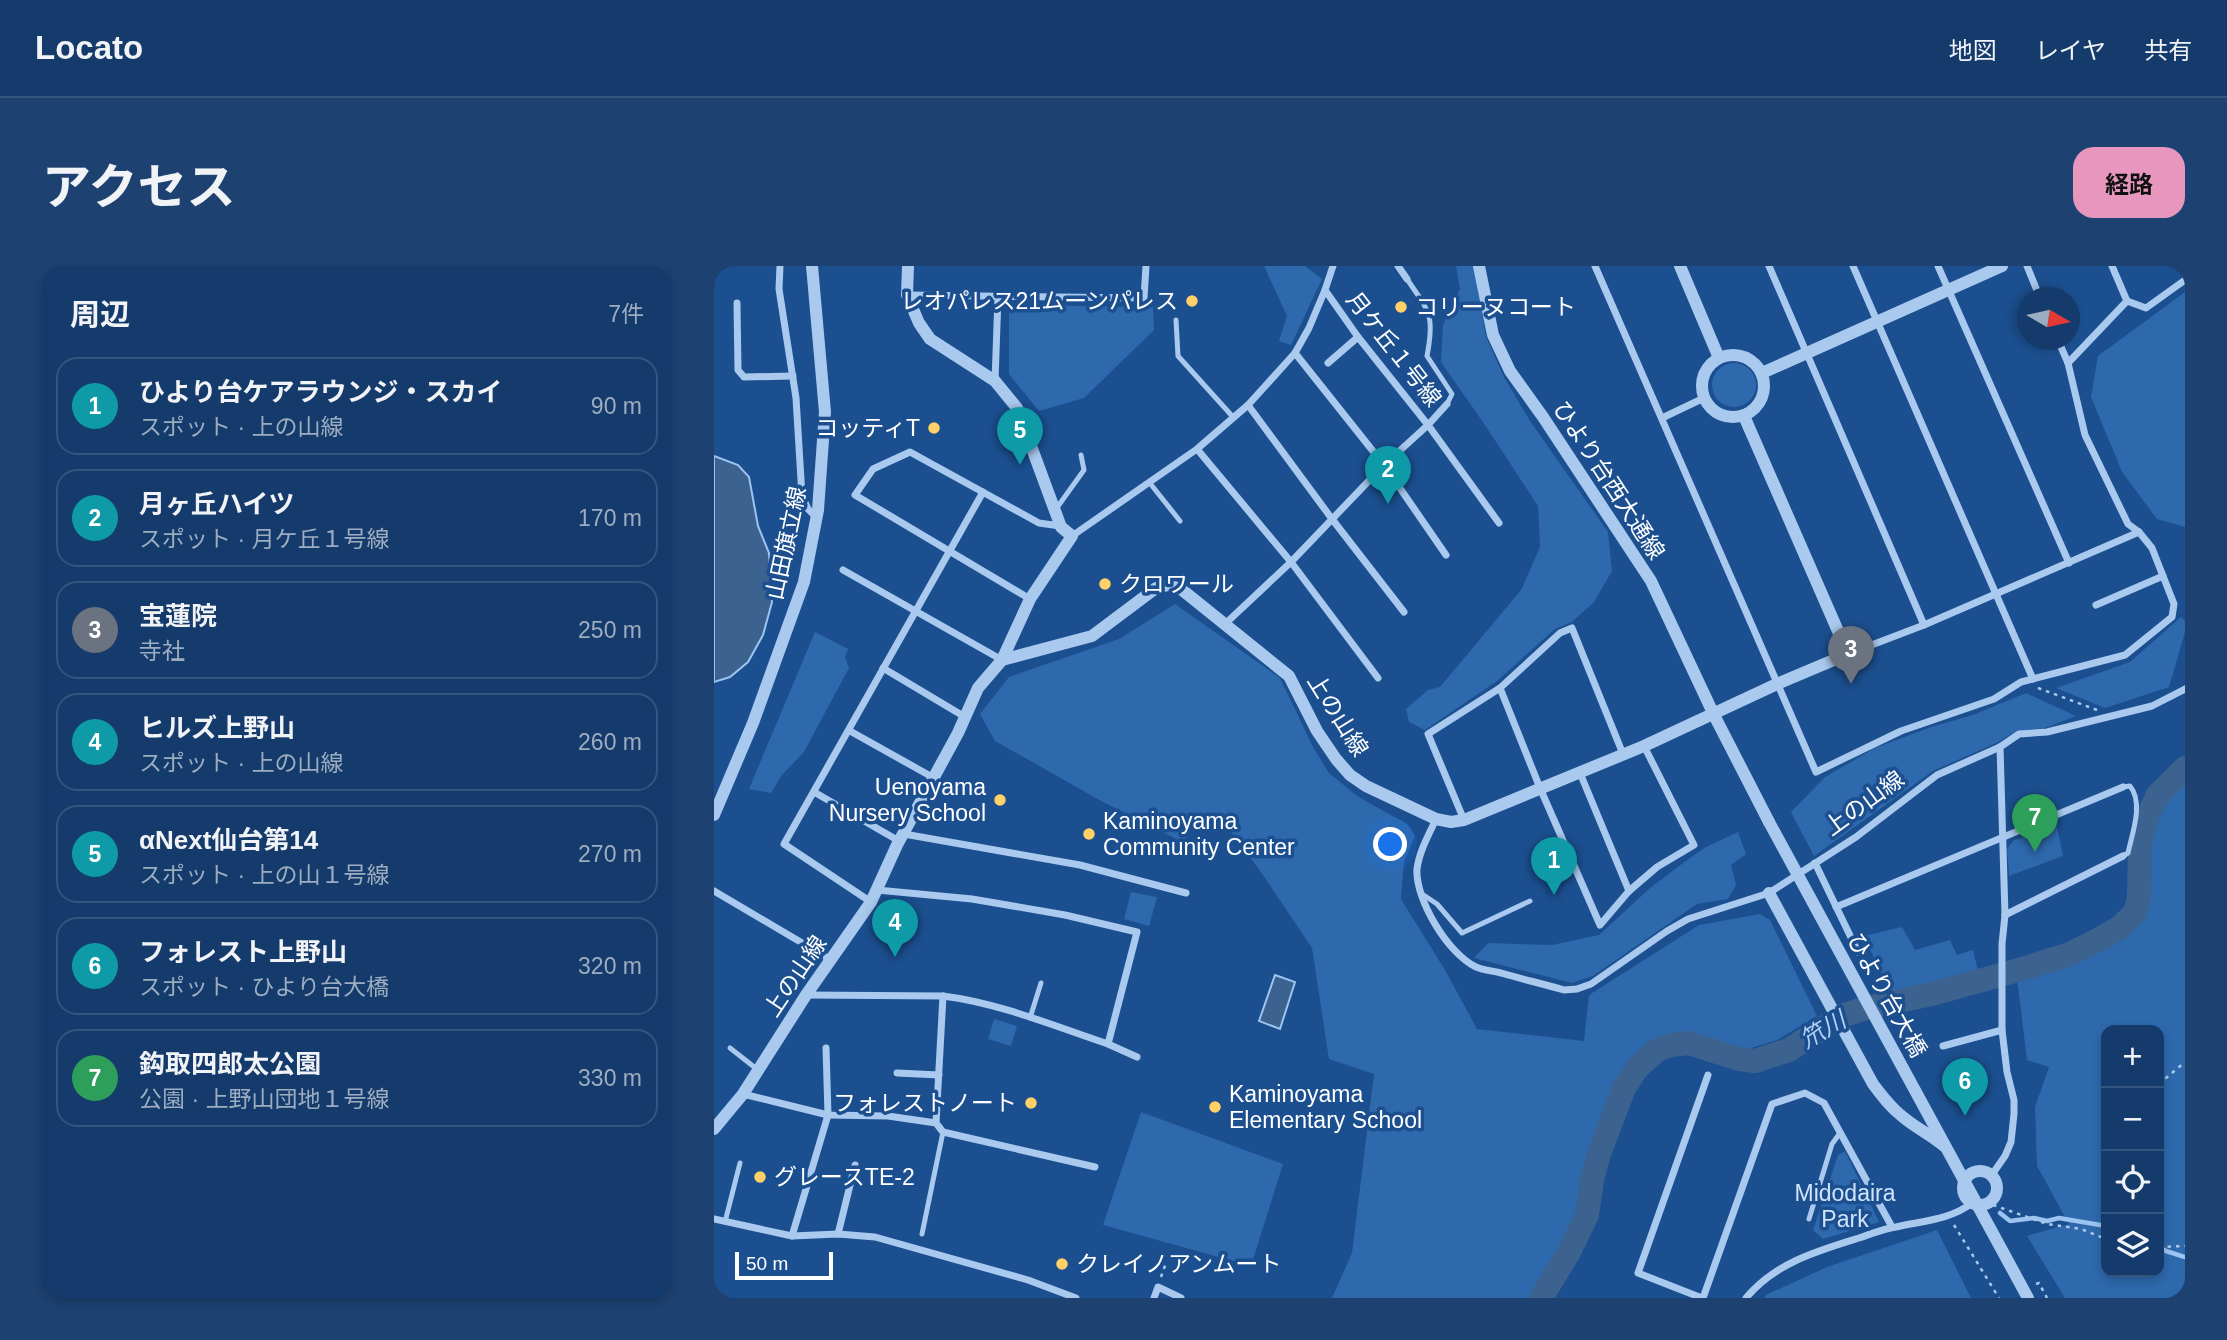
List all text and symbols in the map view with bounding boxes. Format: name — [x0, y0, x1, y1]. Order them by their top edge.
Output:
text: Locato — [35, 29, 143, 66]
text: 地図 — [1949, 37, 1997, 64]
text: レイヤ — [2035, 37, 2106, 64]
text: 共有 — [2144, 37, 2192, 64]
button: 経路 — [2073, 147, 2185, 218]
text: アクセス — [42, 160, 236, 214]
street label: 月ケ丘１号線 — [1341, 287, 1447, 411]
north arrow — [2017, 287, 2080, 350]
place label: レオパレス21ムーンパレス — [901, 288, 1178, 314]
marker: レオパレス21ムーンパレス — [1184, 293, 1200, 309]
place label: コリーヌコート — [1415, 294, 1576, 320]
text: 周辺 — [70, 298, 130, 331]
marker: コリーヌコート — [1393, 299, 1409, 315]
text: 7件 — [608, 301, 644, 327]
text: ひより台ケアラウンジ・スカイ — [139, 377, 502, 407]
text: 1 — [89, 393, 101, 419]
text: 90 m — [591, 393, 642, 419]
street label: ひより台西大通線 — [1548, 396, 1670, 564]
pin: 5 — [997, 407, 1043, 465]
text: スポット · 上の山線 — [139, 414, 343, 440]
place label: コッティT — [815, 415, 920, 441]
marker: コッティT — [926, 420, 942, 436]
pin: 2 — [1365, 446, 1411, 504]
street label: 山田旗立線 — [761, 484, 811, 602]
text: 月ヶ丘ハイツ — [139, 489, 294, 519]
text: 2 — [89, 505, 101, 531]
text: 170 m — [578, 505, 642, 531]
text: スポット · 月ケ丘１号線 — [139, 526, 389, 552]
place label: クロワール — [1119, 571, 1234, 597]
marker: クロワール — [1097, 576, 1113, 592]
text: 宝蓮院 — [139, 601, 217, 631]
text: 3 — [89, 617, 101, 643]
text: 250 m — [578, 617, 642, 643]
pin: 3 — [1828, 626, 1874, 684]
text: 寺社 — [139, 638, 185, 664]
street label: 上の山線 — [1303, 669, 1373, 761]
text: ヒルズ上野山 — [139, 713, 295, 743]
text: 4 — [89, 729, 101, 755]
text: 260 m — [578, 729, 642, 755]
text: スポット · 上の山線 — [139, 750, 343, 776]
street label: 上の山線 — [1819, 765, 1909, 841]
place label: Uenoyama Nursery School — [829, 774, 986, 826]
marker: Uenoyama Nursery School — [992, 792, 1008, 808]
pin: 7 — [2012, 794, 2058, 852]
place label: Kaminoyama Community Center — [1103, 808, 1295, 860]
text: αNext仙台第14 — [139, 825, 318, 855]
marker: Kaminoyama Community Center — [1081, 826, 1097, 842]
your location — [1373, 827, 1407, 861]
pin: 1 — [1531, 837, 1577, 895]
text: 5 — [89, 841, 101, 867]
text: 270 m — [578, 841, 642, 867]
text: スポット · 上の山１号線 — [139, 862, 389, 888]
pin: 4 — [872, 899, 918, 957]
street label: ひより台大橋 — [1842, 929, 1932, 1061]
street label: 上の山線 — [758, 931, 832, 1021]
text: フォレスト上野山 — [139, 937, 347, 967]
text: 6 — [89, 953, 101, 979]
text: 320 m — [578, 953, 642, 979]
text: スポット · ひより台大橋 — [139, 974, 389, 1000]
water label: 笊川 — [1795, 1004, 1853, 1053]
map controls — [2101, 1025, 2164, 1277]
button: + — [2101, 1025, 2164, 1088]
text: 鈎取四郎太公園 — [139, 1049, 321, 1079]
pin: 6 — [1942, 1058, 1988, 1116]
text: 7 — [89, 1065, 101, 1091]
text: 330 m — [578, 1065, 642, 1091]
place label: Kaminoyama Elementary School — [1229, 1081, 1422, 1133]
text: 公園 · 上野山団地１号線 — [139, 1086, 389, 1112]
button: − — [2101, 1088, 2164, 1151]
place label: フォレストノート — [833, 1090, 1017, 1116]
marker: フォレストノート — [1023, 1095, 1039, 1111]
marker: Kaminoyama Elementary School — [1207, 1099, 1223, 1115]
button: locate — [2101, 1151, 2164, 1214]
place label: グレースTE-2 — [774, 1164, 915, 1190]
marker: グレースTE-2 — [752, 1169, 768, 1185]
park label: Midodaira Park — [1795, 1180, 1896, 1232]
button: layers — [2101, 1214, 2164, 1277]
scale bar — [735, 1249, 833, 1281]
place label: クレイノアンムート — [1076, 1251, 1282, 1277]
text: 50 m — [746, 1253, 788, 1274]
marker: クレイノアンムート — [1054, 1256, 1070, 1272]

